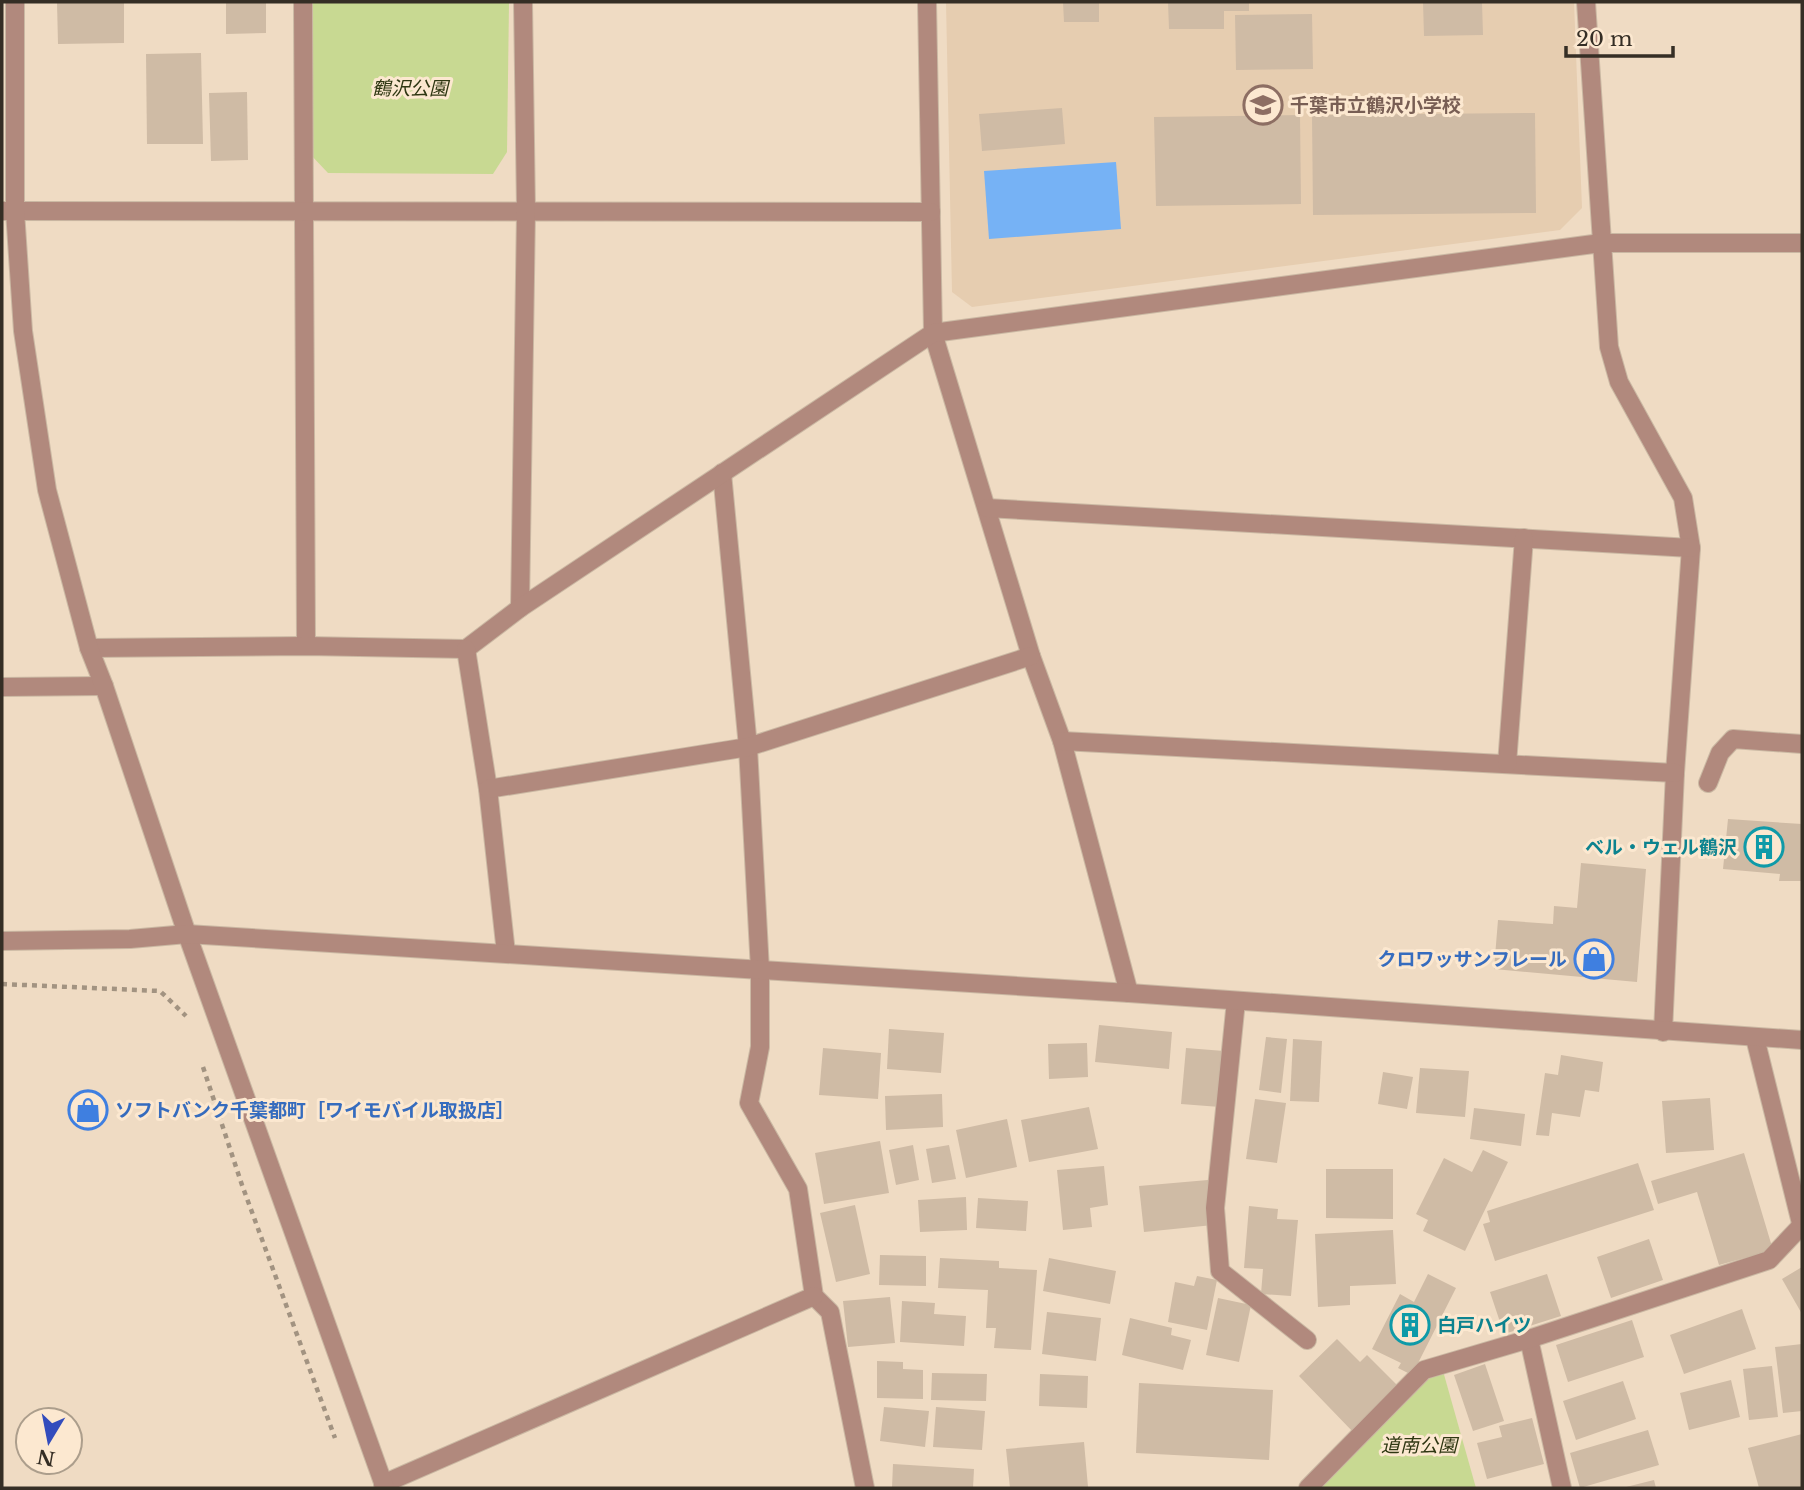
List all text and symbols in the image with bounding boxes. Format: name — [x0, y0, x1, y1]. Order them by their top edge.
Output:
scale bar — [1566, 14, 1673, 58]
text: 20 m — [1576, 26, 1633, 52]
park label: 鶴沢公園 — [372, 77, 451, 100]
school or university icon: 千葉市立鶴沢小学校 — [1242, 84, 1284, 126]
place label: 千葉市立鶴沢小学校 — [1290, 94, 1461, 117]
building icon: ベル・ウェル鶴沢 — [1743, 826, 1785, 868]
place label: ベル・ウェル鶴沢 — [1585, 836, 1737, 859]
shop icon: クロワッサンフレール — [1573, 938, 1615, 980]
place label: クロワッサンフレール — [1378, 948, 1567, 971]
shop icon: ソフトバンク千葉都町［ワイモバイル取扱店］ — [67, 1089, 109, 1131]
place label: ソフトバンク千葉都町［ワイモバイル取扱店］ — [115, 1099, 515, 1122]
building icon: 白戸ハイツ — [1389, 1304, 1431, 1346]
place label: 白戸ハイツ — [1437, 1314, 1532, 1337]
north arrow — [14, 1406, 84, 1476]
park label: 道南公園 — [1381, 1434, 1460, 1457]
text: N — [35, 1444, 57, 1470]

